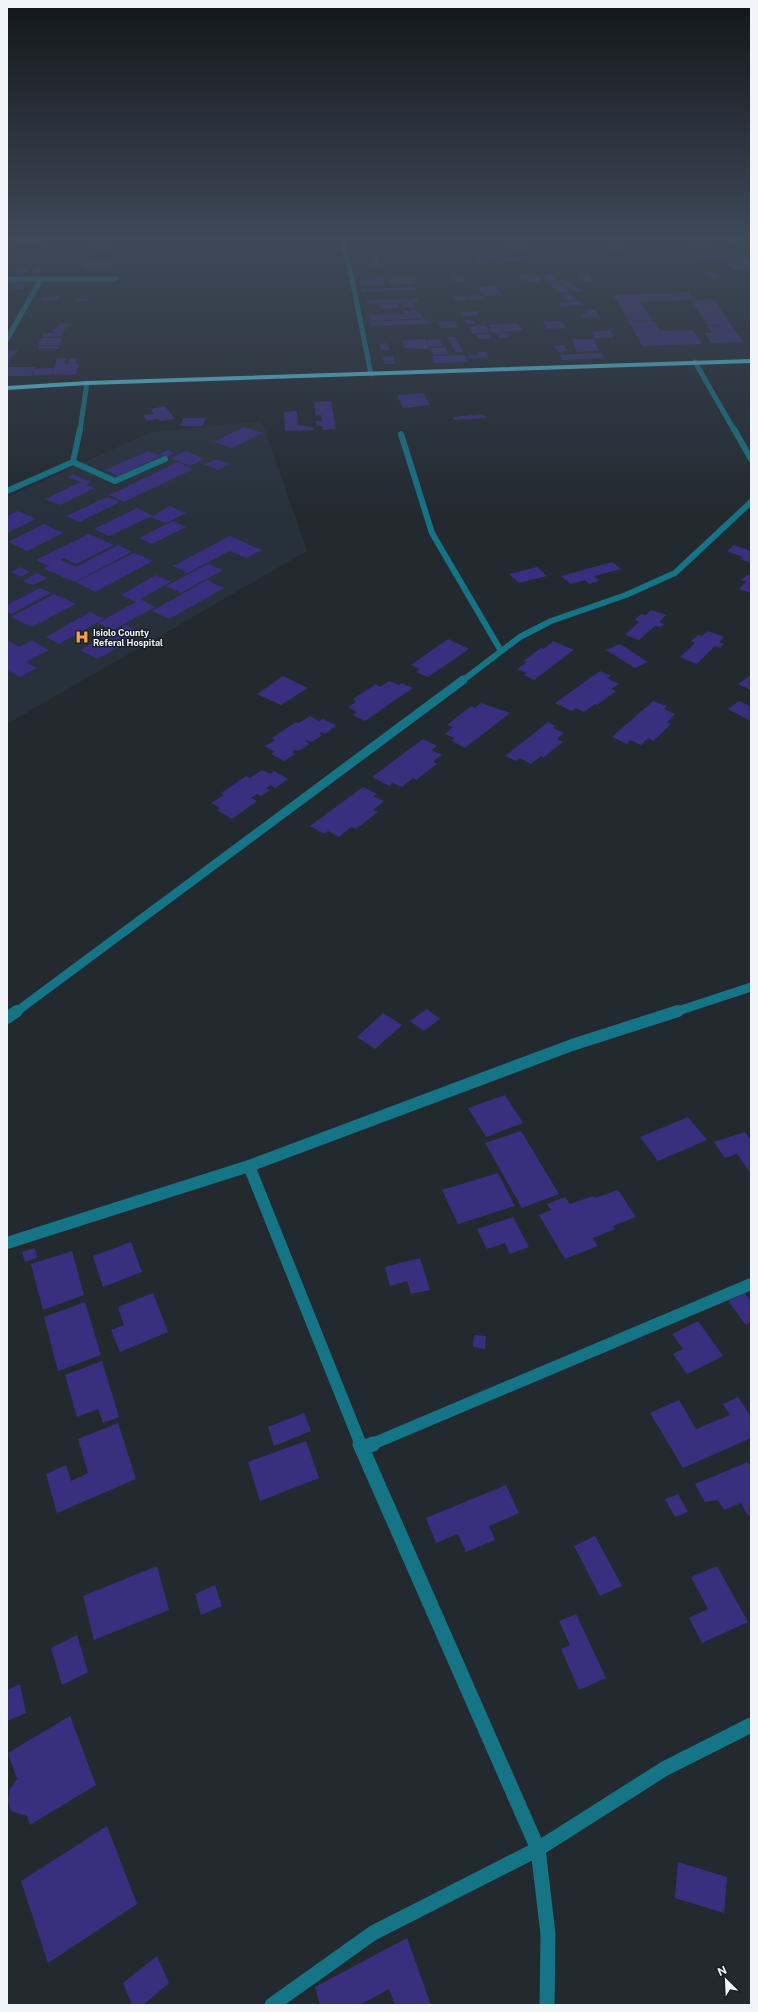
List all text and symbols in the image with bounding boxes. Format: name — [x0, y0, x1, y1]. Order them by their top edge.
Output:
place label: Isiolo County Referal Hospital — [93, 627, 163, 648]
hospital icon: Isiolo County Referal Hospital — [74, 629, 90, 645]
north arrow — [706, 1960, 746, 2000]
text: N — [716, 1964, 728, 1978]

